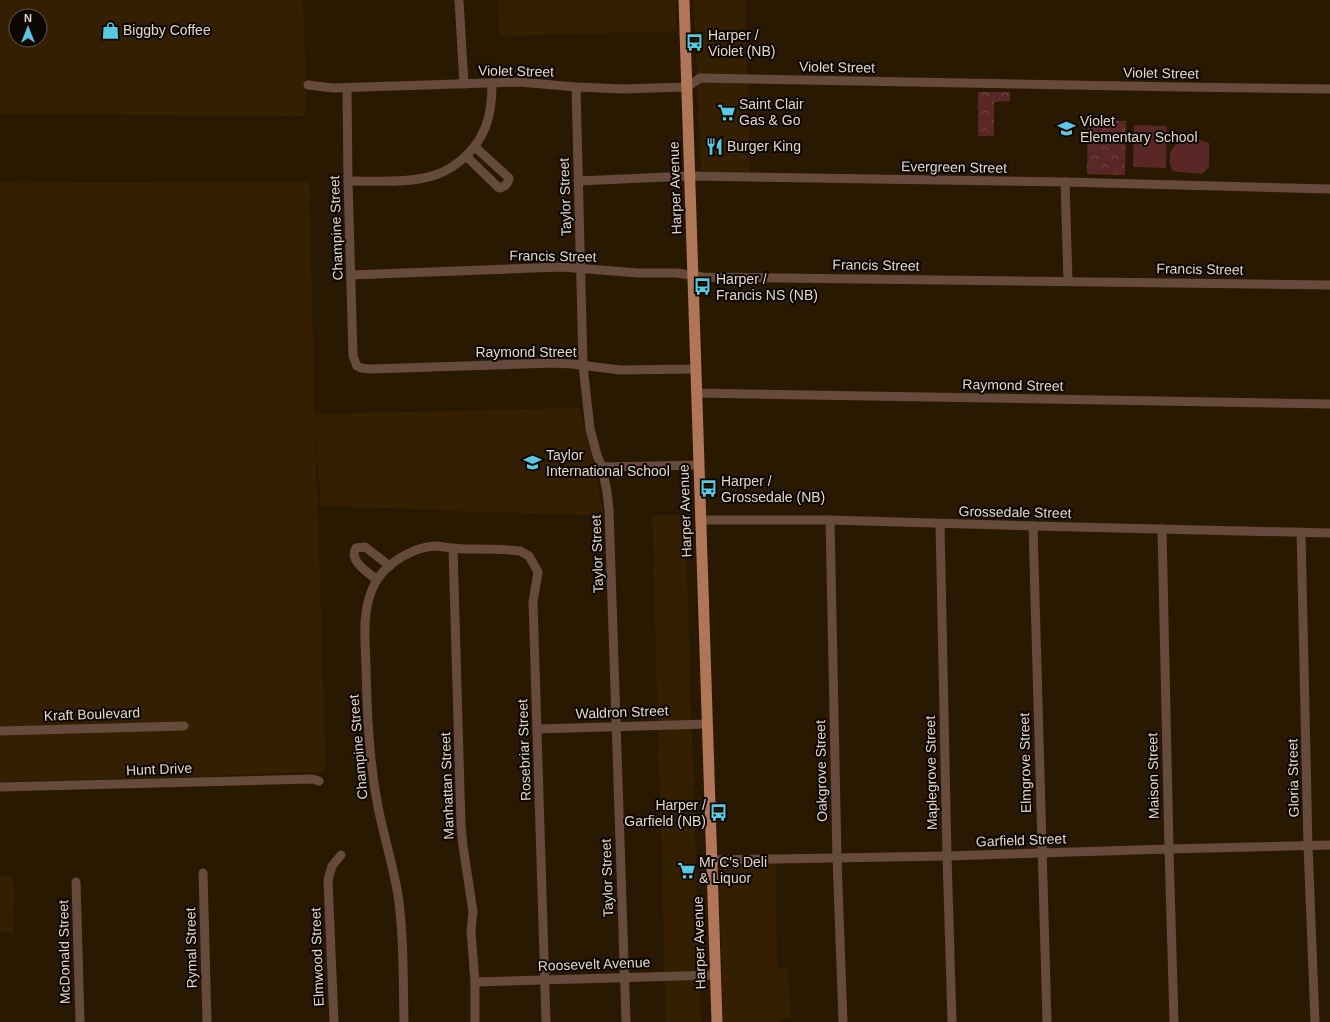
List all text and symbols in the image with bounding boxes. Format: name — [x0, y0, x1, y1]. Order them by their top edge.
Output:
north arrow — [8, 8, 48, 48]
text: N — [24, 12, 32, 24]
shop icon: Biggby Coffee — [100, 20, 120, 40]
place label: Biggby Coffee — [123, 22, 211, 38]
place label: Harper / Violet (NB) — [708, 27, 775, 59]
bus stop icon: Harper / Violet (NB) — [685, 33, 705, 53]
street label: Violet Street — [799, 58, 875, 76]
street label: Violet Street — [478, 62, 554, 80]
street label: Violet Street — [1123, 64, 1199, 82]
place label: Saint Clair Gas & Go — [739, 96, 804, 128]
supermarket icon: Saint Clair Gas & Go — [716, 102, 736, 122]
place label: Violet Elementary School — [1080, 113, 1198, 145]
school or university icon: Violet Elementary School — [1057, 119, 1077, 139]
restaurant icon: Burger King — [704, 136, 724, 156]
place label: Burger King — [727, 138, 801, 154]
street label: Harper Avenue — [665, 141, 685, 235]
street label: Taylor Street — [556, 157, 574, 237]
street label: Evergreen Street — [901, 158, 1007, 176]
street label: Champine Street — [326, 175, 346, 281]
street label: Francis Street — [509, 247, 597, 265]
street label: Francis Street — [832, 256, 920, 274]
street label: Francis Street — [1156, 260, 1244, 278]
place label: Harper / Francis NS (NB) — [716, 271, 818, 303]
bus stop icon: Harper / Francis NS (NB) — [693, 277, 713, 297]
street label: Raymond Street — [475, 344, 577, 360]
street label: Raymond Street — [962, 376, 1064, 394]
place label: Taylor International School — [546, 447, 670, 479]
school or university icon: Taylor International School — [523, 453, 543, 473]
street label: Harper Avenue — [675, 464, 695, 558]
place label: Harper / Grossedale (NB) — [721, 473, 825, 505]
bus stop icon: Harper / Grossedale (NB) — [698, 479, 718, 499]
street label: Grossedale Street — [958, 503, 1072, 521]
street label: Taylor Street — [588, 514, 606, 594]
street label: Champine Street — [345, 694, 371, 800]
street label: Rosebriar Street — [514, 699, 534, 801]
street label: Waldron Street — [575, 702, 669, 722]
street label: Kraft Boulevard — [44, 704, 140, 724]
street label: Elmgrove Street — [1016, 713, 1034, 813]
street label: Maplegrove Street — [922, 716, 940, 830]
street label: Oakgrove Street — [812, 720, 830, 822]
street label: Manhattan Street — [437, 732, 457, 840]
street label: Maison Street — [1144, 733, 1162, 819]
street label: Gloria Street — [1284, 738, 1302, 817]
street label: Hunt Drive — [126, 760, 193, 778]
place label: Harper / Garfield (NB) — [624, 797, 706, 829]
bus stop icon: Harper / Garfield (NB) — [709, 803, 729, 823]
street label: Garfield Street — [976, 830, 1066, 850]
street label: Taylor Street — [598, 838, 616, 918]
place label: Mr C's Deli & Liquor — [699, 854, 767, 886]
supermarket icon: Mr C's Deli & Liquor — [676, 860, 696, 880]
street label: Harper Avenue — [689, 896, 709, 990]
street label: McDonald Street — [55, 900, 73, 1004]
street label: Rymal Street — [182, 907, 200, 989]
street label: Elmwood Street — [307, 907, 327, 1007]
street label: Roosevelt Avenue — [537, 954, 651, 974]

